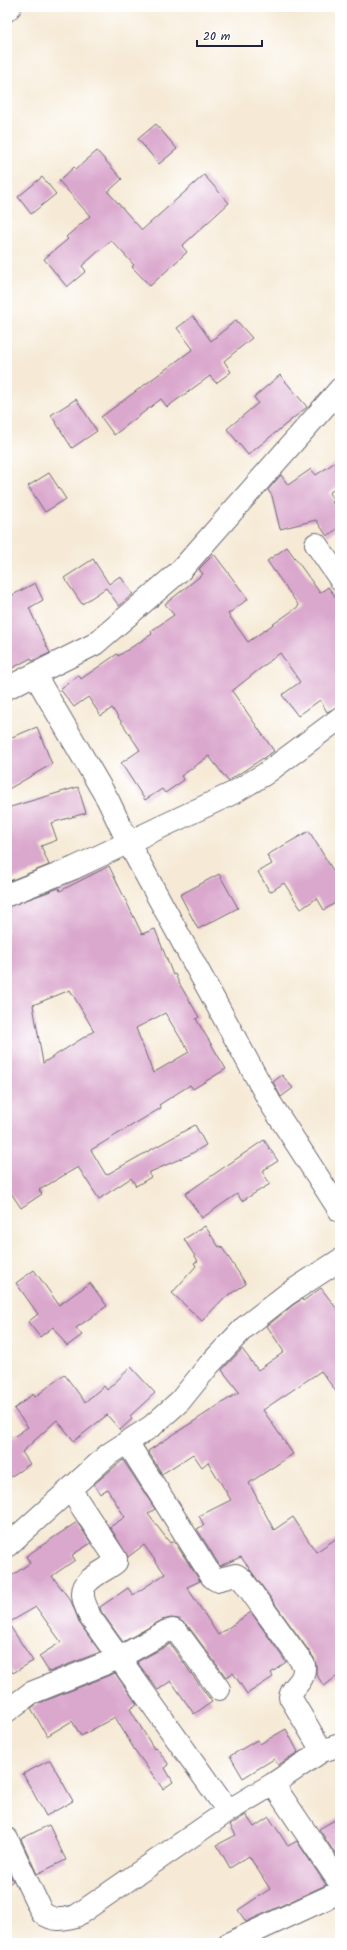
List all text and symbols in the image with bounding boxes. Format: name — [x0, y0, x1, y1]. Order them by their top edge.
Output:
scale bar — [197, 22, 262, 48]
text: 20 m — [203, 27, 231, 46]

